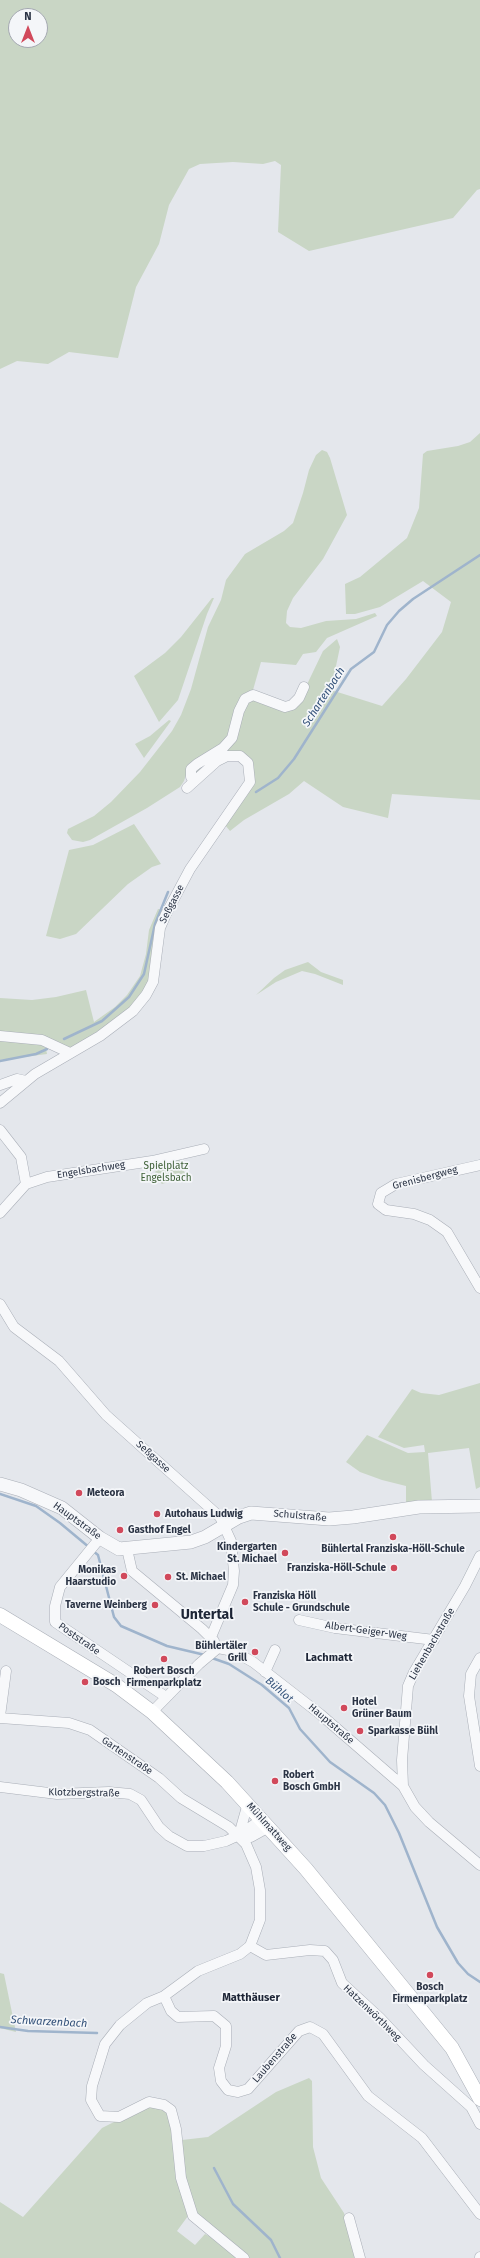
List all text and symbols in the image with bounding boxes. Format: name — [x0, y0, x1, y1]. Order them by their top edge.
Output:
north arrow — [8, 8, 48, 48]
text: N — [24, 10, 32, 23]
water label: Schartenbach — [300, 665, 348, 729]
street label: Seßgasse — [157, 883, 187, 925]
street label: Engelsbachweg — [56, 1159, 126, 1181]
park label: Spielplatz Engelsbach — [140, 1160, 192, 1184]
street label: Grenisbergweg — [391, 1164, 459, 1192]
street label: Seßgasse — [133, 1439, 173, 1475]
place label: Meteora — [87, 1487, 125, 1499]
marker: Meteora — [74, 1488, 84, 1498]
street label: Hauptstraße — [51, 1500, 103, 1542]
place label: Autohaus Ludwig — [165, 1508, 243, 1520]
street label: Schulstraße — [273, 1508, 327, 1524]
marker: Autohaus Ludwig — [152, 1509, 162, 1519]
place label: Gasthof Engel — [128, 1524, 191, 1536]
marker: Gasthof Engel — [115, 1525, 125, 1535]
marker: Bühlertal Franziska-Höll-Schule — [388, 1532, 398, 1542]
place label: Kindergarten St. Michael — [217, 1541, 277, 1564]
place label: Bühlertal Franziska-Höll-Schule — [321, 1543, 465, 1555]
marker: Kindergarten St. Michael — [280, 1548, 290, 1558]
place label: Franziska-Höll-Schule — [287, 1562, 386, 1574]
marker: Franziska-Höll-Schule — [389, 1563, 399, 1573]
place label: Monikas Haarstudio — [65, 1564, 116, 1588]
marker: Monikas Haarstudio — [119, 1571, 129, 1581]
place label: St. Michael — [176, 1571, 226, 1583]
marker: St. Michael — [163, 1572, 173, 1582]
place label: Franziska Höll Schule - Grundschule — [253, 1590, 350, 1614]
marker: Franziska Höll Schule - Grundschule — [240, 1597, 250, 1607]
place label: Taverne Weinberg — [65, 1599, 147, 1611]
marker: Taverne Weinberg — [150, 1600, 160, 1610]
street label: Liehenbachstraße — [407, 1606, 457, 1682]
district label: Untertal — [181, 1607, 233, 1623]
street label: Albert-Geiger-Weg — [324, 1619, 408, 1643]
street label: Poststraße — [56, 1620, 102, 1658]
place label: Bühlertäler Grill — [195, 1640, 247, 1664]
marker: Bühlertäler Grill — [250, 1647, 260, 1657]
district label: Lachmatt — [306, 1651, 352, 1665]
marker: Robert Bosch Firmenparkplatz — [159, 1654, 169, 1664]
place label: Robert Bosch Firmenparkplatz — [127, 1665, 201, 1688]
water label: Bühlot — [262, 1674, 296, 1706]
place label: Bosch — [93, 1676, 120, 1688]
marker: Bosch — [80, 1677, 90, 1687]
place label: Hotel Grüner Baum — [352, 1696, 412, 1720]
street label: Hauptstraße — [306, 1701, 356, 1747]
marker: Hotel Grüner Baum — [339, 1703, 349, 1713]
place label: Sparkasse Bühl — [368, 1725, 438, 1737]
marker: Sparkasse Bühl — [355, 1726, 365, 1736]
street label: Gartenstraße — [99, 1735, 155, 1777]
place label: Robert Bosch GmbH — [283, 1769, 340, 1792]
marker: Robert Bosch GmbH — [270, 1776, 280, 1786]
street label: Klotzbergstraße — [48, 1786, 120, 1800]
street label: Mühlmattweg — [244, 1800, 294, 1854]
marker: Bosch Firmenparkplatz — [425, 1970, 435, 1980]
place label: Bosch Firmenparkplatz — [393, 1981, 467, 2004]
street label: Hatzenwörthweg — [341, 1982, 403, 2044]
district label: Matthäuser — [222, 1991, 280, 2005]
water label: Schwarzenbach — [10, 2013, 88, 2031]
street label: Laubenstraße — [250, 2031, 300, 2085]

